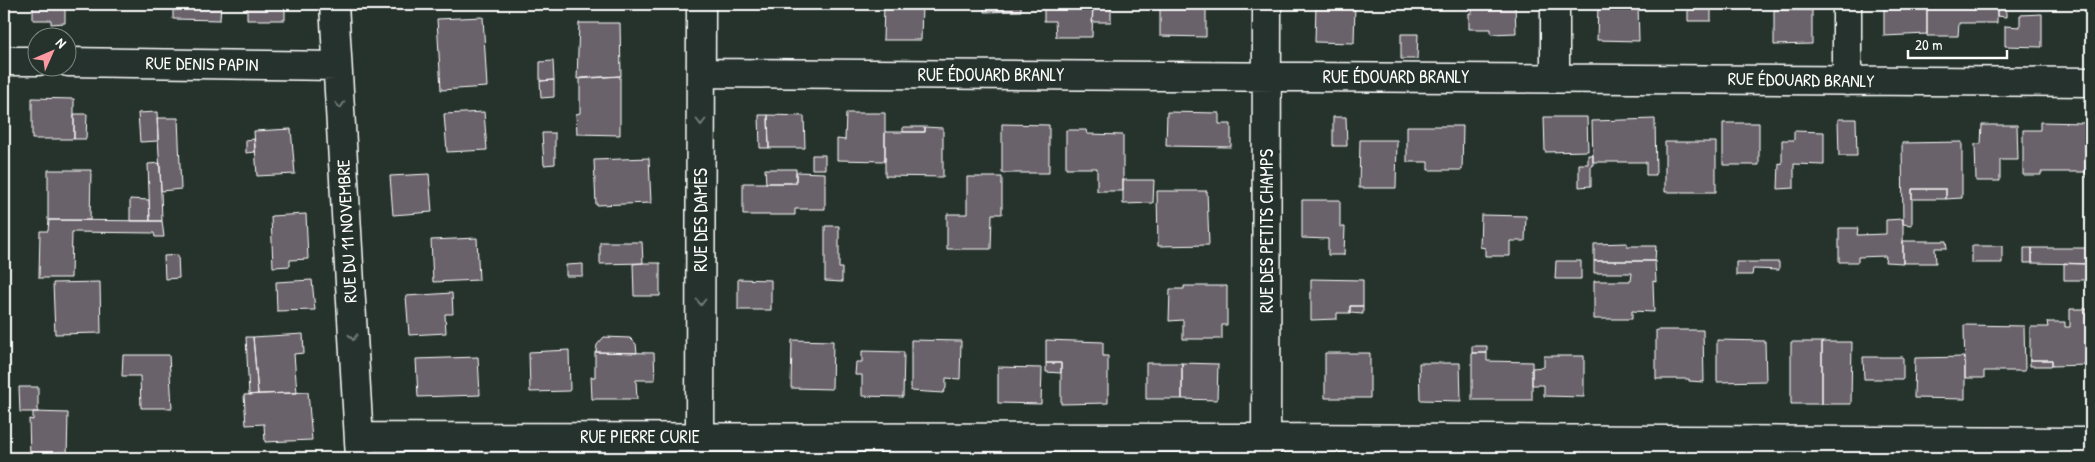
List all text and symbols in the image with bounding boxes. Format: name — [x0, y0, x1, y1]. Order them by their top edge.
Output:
north arrow — [28, 28, 78, 78]
scale bar — [1908, 28, 2006, 60]
text: N — [52, 33, 71, 52]
text: 20 m — [1915, 34, 1942, 55]
street label: RUE DENIS PAPIN — [145, 50, 259, 77]
street label: RUE ÉDOUARD BRANLY — [918, 62, 1064, 87]
street label: RUE ÉDOUARD BRANLY — [1323, 64, 1469, 89]
street label: RUE ÉDOUARD BRANLY — [1728, 66, 1875, 93]
one-way arrow — [334, 101, 345, 109]
one-way arrow — [696, 118, 706, 126]
street label: RUE DES PETITS CHAMPS — [1254, 149, 1279, 313]
street label: RUE DU 11 NOVEMBRE — [330, 159, 363, 303]
street label: RUE DES DAMES — [688, 168, 713, 272]
one-way arrow — [696, 298, 706, 306]
one-way arrow — [347, 333, 358, 341]
street label: RUE PIERRE CURIE — [580, 424, 700, 449]

